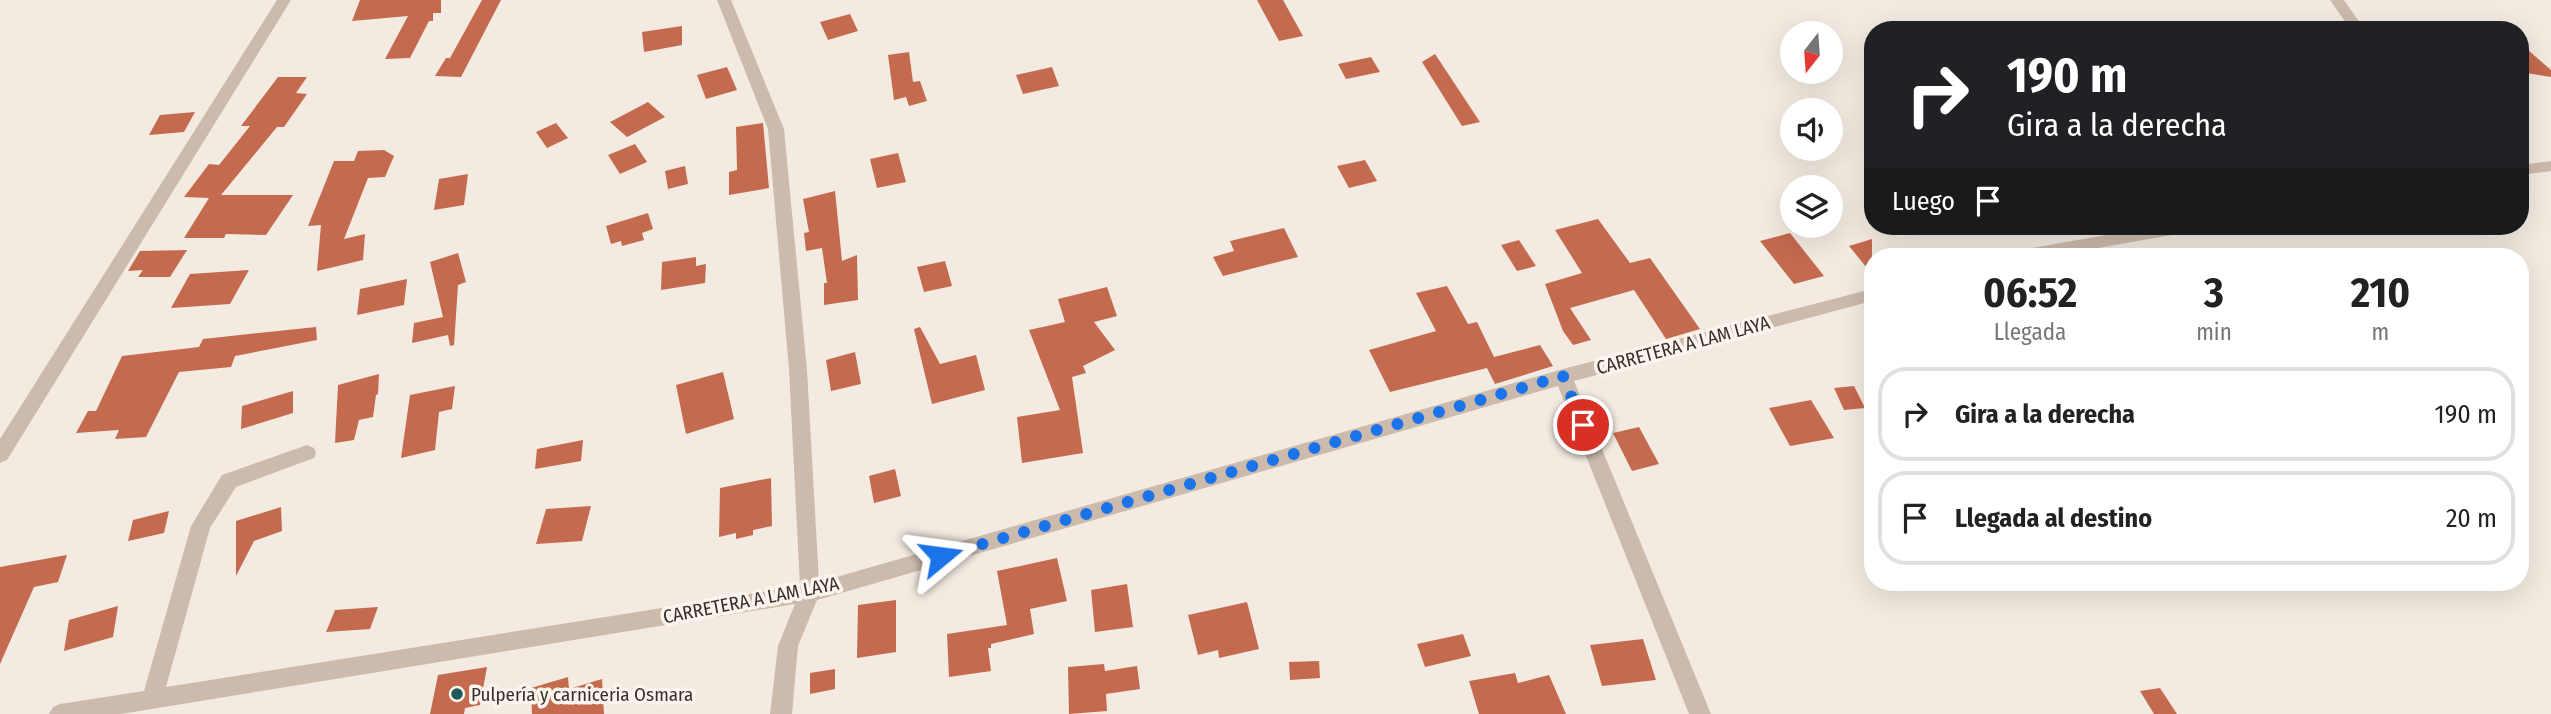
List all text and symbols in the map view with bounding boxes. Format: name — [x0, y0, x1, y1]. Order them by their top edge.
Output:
north arrow — [1780, 21, 1843, 84]
map controls — [1780, 21, 1843, 238]
text: 190 m — [2007, 46, 2127, 105]
icon: right — [1892, 49, 1983, 140]
button: sound — [1780, 98, 1843, 161]
text: Gira a la derecha — [2007, 106, 2227, 144]
button: layers — [1780, 175, 1843, 238]
icon: arrive — [1969, 182, 2007, 220]
text: Luego — [1892, 186, 1955, 217]
text: 06:52 — [1983, 268, 2077, 318]
text: 3 — [2204, 268, 2224, 318]
text: 210 — [2351, 268, 2410, 318]
street label: CARRETERA A LAM LAYA — [1594, 311, 1772, 379]
text: Llegada — [1994, 318, 2066, 346]
text: min — [2196, 318, 2232, 346]
text: m — [2372, 318, 2389, 346]
pin — [1553, 395, 1613, 455]
icon: right — [1896, 395, 1934, 433]
text: Gira a la derecha — [1955, 399, 2135, 430]
text: 190 m — [2435, 399, 2497, 430]
icon: arrive — [1564, 406, 1602, 444]
icon: arrive — [1896, 499, 1934, 537]
text: Llegada al destino — [1955, 503, 2152, 534]
text: 20 m — [2446, 503, 2497, 534]
position arrow — [904, 519, 978, 593]
street label: CARRETERA A LAM LAYA — [661, 572, 841, 628]
place label: Pulpería y carniceria Osmara — [471, 683, 693, 706]
marker: Pulpería y carniceria Osmara — [449, 686, 465, 702]

